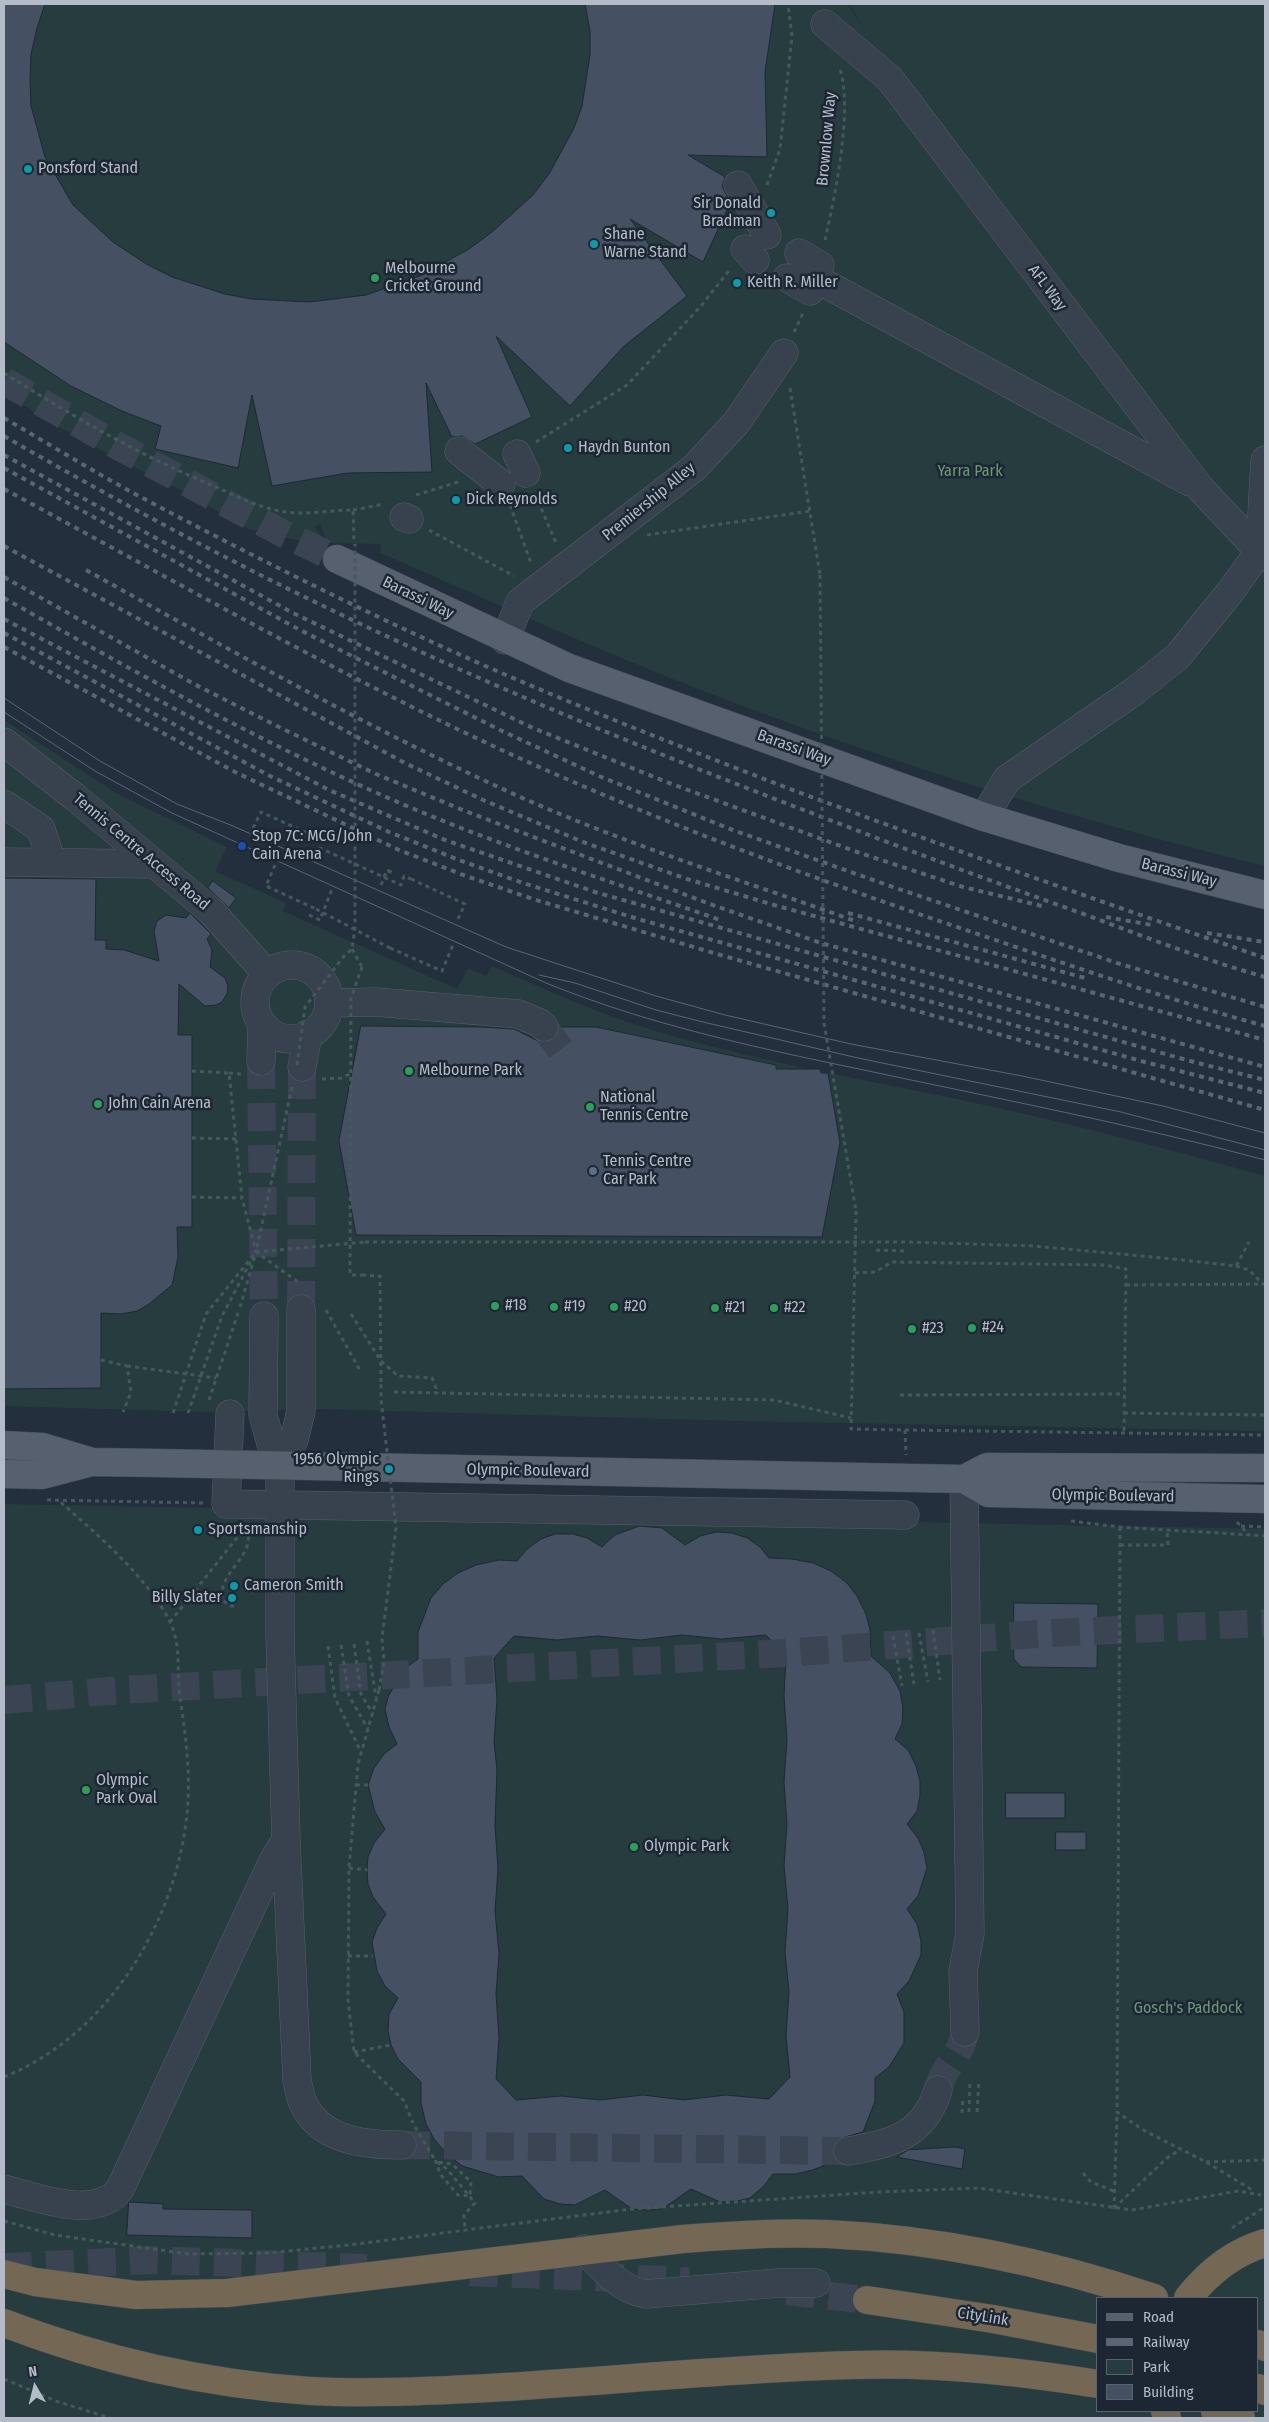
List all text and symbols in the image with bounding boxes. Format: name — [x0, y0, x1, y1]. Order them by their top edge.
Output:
street label: Brownlow Way — [813, 91, 841, 187]
place label: Ponsford Stand — [38, 159, 138, 179]
marker: Ponsford Stand — [22, 163, 34, 175]
place label: Sir Donald Bradman — [693, 194, 761, 232]
marker: Sir Donald Bradman — [765, 207, 777, 219]
place label: Shane Warne Stand — [604, 225, 687, 263]
marker: Shane Warne Stand — [588, 238, 600, 250]
place label: Melbourne Cricket Ground — [385, 259, 482, 297]
street label: AFL Way — [1024, 261, 1070, 315]
marker: Melbourne Cricket Ground — [369, 272, 381, 284]
place label: Keith R. Miller — [747, 273, 838, 293]
marker: Keith R. Miller — [731, 277, 743, 289]
place label: Haydn Bunton — [578, 438, 671, 458]
marker: Haydn Bunton — [562, 442, 574, 454]
street label: Premiership Alley — [599, 459, 699, 545]
park label: Yarra Park — [937, 462, 1003, 482]
place label: Dick Reynolds — [466, 490, 557, 510]
marker: Dick Reynolds — [450, 494, 462, 506]
street label: Barassi Way — [379, 573, 457, 623]
street label: Barassi Way — [755, 726, 833, 770]
street label: Tennis Centre Access Road — [69, 789, 213, 915]
place label: Stop 7C: MCG/John Cain Arena — [252, 827, 373, 865]
marker: Stop 7C: MCG/John Cain Arena — [236, 840, 248, 852]
street label: Barassi Way — [1139, 854, 1219, 892]
place label: Melbourne Park — [419, 1061, 522, 1081]
marker: Melbourne Park — [403, 1065, 415, 1077]
place label: National Tennis Centre — [600, 1088, 688, 1126]
place label: John Cain Arena — [108, 1094, 211, 1114]
marker: John Cain Arena — [92, 1098, 104, 1110]
marker: National Tennis Centre — [584, 1101, 596, 1113]
place label: Tennis Centre Car Park — [603, 1152, 691, 1190]
marker: Tennis Centre Car Park — [587, 1165, 599, 1177]
place label: #18 — [505, 1296, 527, 1316]
place label: #19 — [564, 1297, 586, 1317]
place label: #20 — [624, 1297, 647, 1317]
place label: #21 — [725, 1298, 745, 1318]
place label: #22 — [784, 1298, 806, 1318]
marker: #18 — [489, 1300, 501, 1312]
marker: #19 — [548, 1301, 560, 1313]
marker: #20 — [608, 1301, 620, 1313]
marker: #21 — [709, 1302, 721, 1314]
marker: #22 — [768, 1302, 780, 1314]
place label: #24 — [982, 1318, 1004, 1338]
place label: #23 — [922, 1319, 944, 1339]
marker: #24 — [966, 1322, 978, 1334]
marker: #23 — [906, 1323, 918, 1335]
place label: 1956 Olympic Rings — [293, 1450, 379, 1488]
street label: Olympic Boulevard — [467, 1460, 589, 1482]
marker: 1956 Olympic Rings — [383, 1463, 395, 1475]
street label: Olympic Boulevard — [1052, 1485, 1174, 1507]
place label: Sportsmanship — [208, 1520, 307, 1540]
marker: Sportsmanship — [192, 1524, 204, 1536]
place label: Cameron Smith — [244, 1576, 344, 1596]
marker: Cameron Smith — [228, 1580, 240, 1592]
place label: Billy Slater — [152, 1588, 222, 1608]
marker: Billy Slater — [226, 1592, 238, 1604]
place label: Olympic Park Oval — [96, 1771, 157, 1809]
marker: Olympic Park Oval — [80, 1784, 92, 1796]
place label: Olympic Park — [644, 1837, 729, 1857]
marker: Olympic Park — [628, 1841, 640, 1853]
park label: Gosch's Paddock — [1134, 1999, 1242, 2019]
legend — [1096, 2297, 1259, 2412]
street label: CityLink — [956, 2303, 1010, 2331]
text: Road — [1143, 2308, 1174, 2326]
text: Railway — [1143, 2333, 1190, 2351]
text: Park — [1143, 2358, 1170, 2376]
north arrow — [10, 2362, 60, 2412]
text: N — [27, 2363, 38, 2381]
text: Building — [1143, 2383, 1194, 2401]

